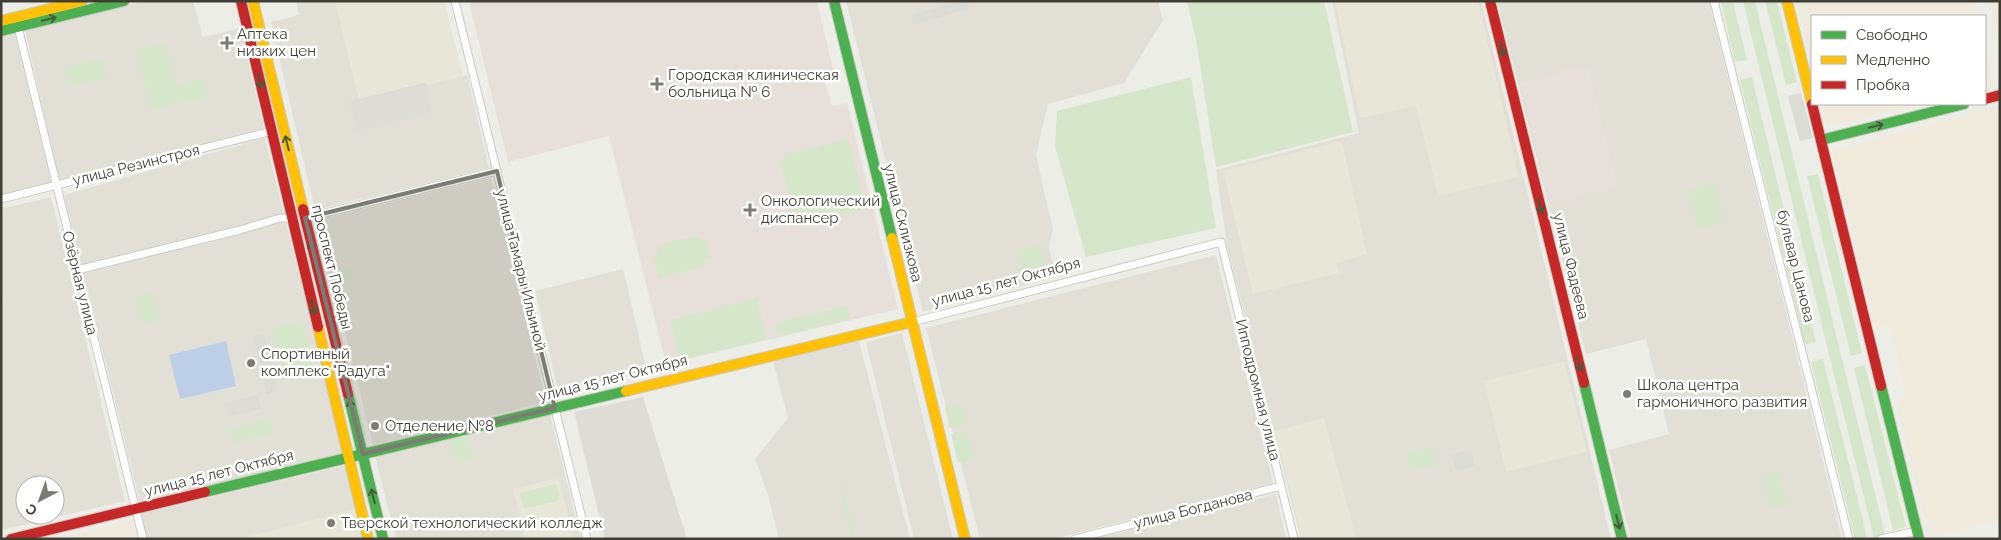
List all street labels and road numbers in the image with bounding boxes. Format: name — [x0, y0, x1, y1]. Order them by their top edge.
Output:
street label: улица Резинстроя — [71, 141, 201, 189]
street label: улица Склизкова — [880, 162, 926, 284]
street label: улица Тамары Ильиной — [492, 187, 550, 353]
street label: проспект Победы — [308, 203, 356, 331]
street label: бульвар Цанова — [1773, 208, 1819, 324]
street label: улица Фадеева — [1549, 211, 1593, 321]
street label: Озёрная улица — [58, 229, 102, 337]
street label: улица 15 лет Октября — [930, 254, 1082, 310]
street label: Ипподромная улица — [1232, 317, 1284, 463]
street label: улица 15 лет Октября — [537, 351, 689, 405]
street label: улица 15 лет Октября — [143, 446, 295, 500]
street label: улица Богданова — [1132, 486, 1254, 532]

